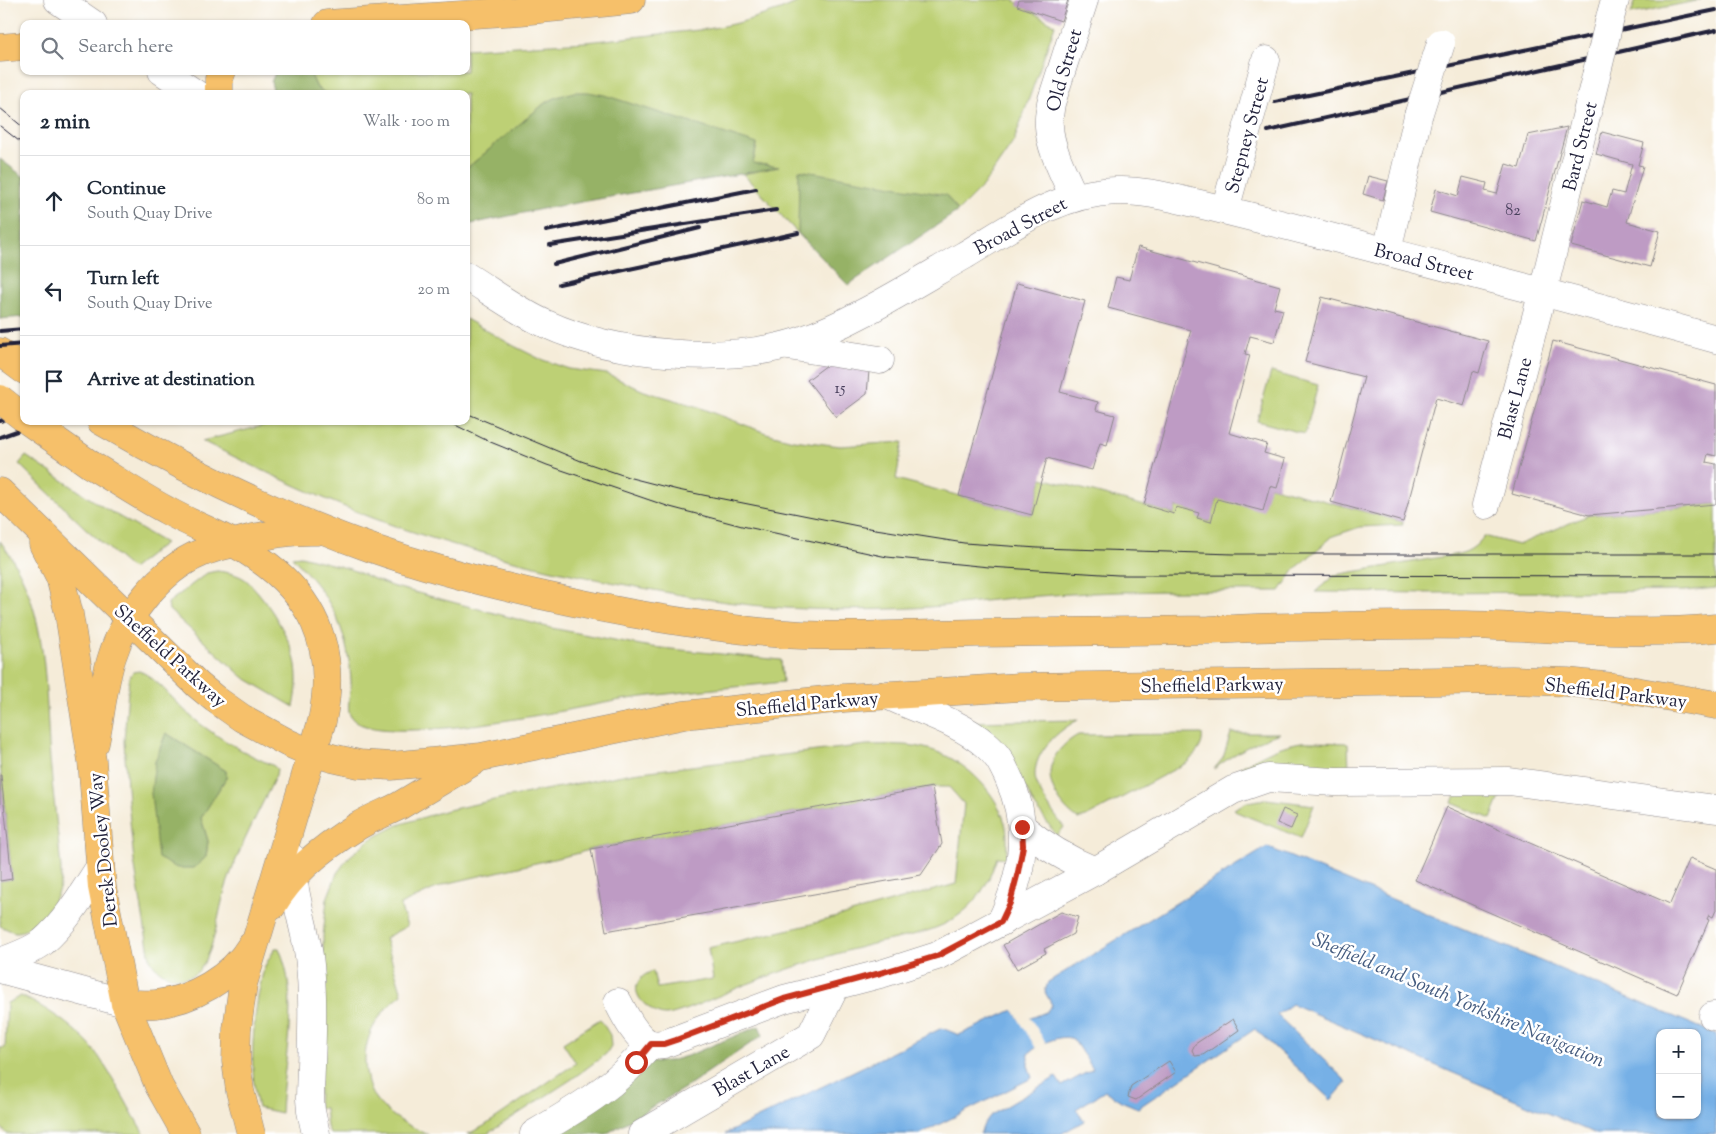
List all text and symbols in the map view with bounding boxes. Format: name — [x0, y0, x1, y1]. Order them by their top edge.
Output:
search box — [20, 20, 470, 75]
street label: Old Street — [1041, 26, 1090, 115]
icon: search — [38, 34, 66, 62]
text: Search here — [78, 34, 173, 61]
street label: Stepney Street — [1220, 74, 1277, 197]
street label: Bard Street — [1557, 99, 1606, 194]
text: 2 min — [40, 108, 90, 138]
text: Walk · 100 m — [363, 111, 450, 134]
text: Continue — [87, 176, 166, 203]
icon: ahead — [40, 187, 68, 215]
text: 80 m — [417, 189, 450, 212]
street label: Broad Street — [970, 191, 1073, 263]
house number: 82 — [1505, 200, 1521, 223]
text: South Quay Drive — [87, 203, 212, 226]
street label: Broad Street — [1371, 238, 1477, 289]
text: Turn left — [87, 266, 159, 293]
icon: left — [40, 277, 68, 305]
text: 20 m — [417, 279, 450, 302]
text: South Quay Drive — [87, 293, 212, 316]
street label: Blast Lane — [1492, 354, 1540, 443]
icon: arrive — [40, 367, 68, 395]
text: Arrive at destination — [87, 367, 255, 394]
house number: 15 — [835, 378, 846, 401]
street label: Sheffield Parkway — [107, 599, 232, 715]
street label: Sheffield Parkway — [1140, 672, 1284, 701]
street label: Sheffield Parkway — [1543, 672, 1689, 717]
street label: Sheffield Parkway — [735, 686, 880, 725]
street label: Derek Dooley Way — [83, 771, 126, 928]
route end — [1011, 816, 1034, 839]
water label: Sheffield and South Yorkshire Navigation — [1307, 926, 1609, 1076]
map controls — [1656, 1029, 1701, 1119]
button: + — [1656, 1029, 1701, 1074]
street label: Blast Lane — [709, 1039, 796, 1105]
route start — [625, 1051, 648, 1074]
button: − — [1656, 1074, 1701, 1119]

